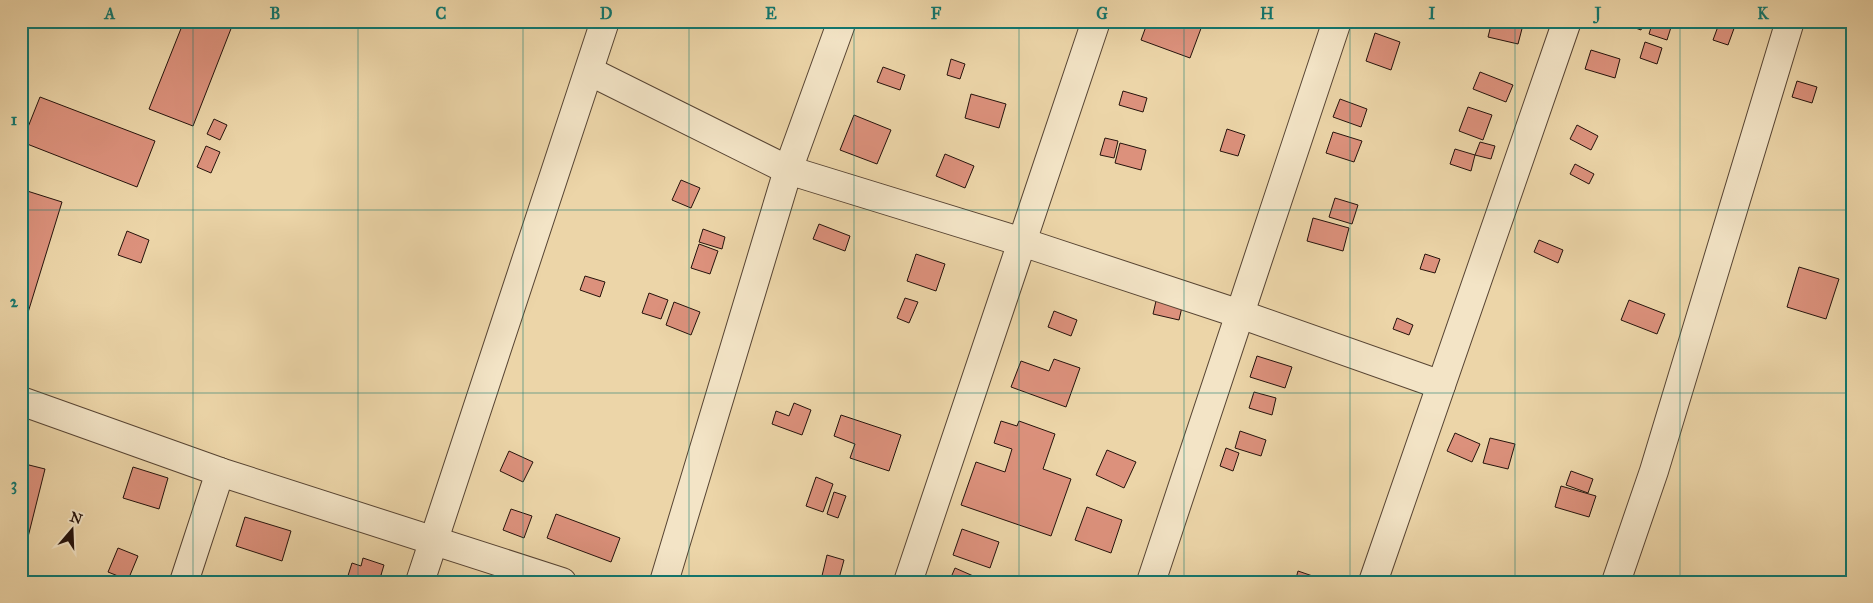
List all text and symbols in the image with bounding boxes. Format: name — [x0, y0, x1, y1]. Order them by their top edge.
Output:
text: A — [104, 4, 116, 23]
text: B — [270, 4, 280, 23]
text: C — [436, 4, 447, 23]
text: D — [600, 4, 613, 23]
text: E — [765, 4, 777, 23]
text: F — [931, 4, 942, 23]
text: G — [1096, 4, 1108, 23]
text: H — [1260, 4, 1274, 23]
text: I — [1429, 4, 1436, 23]
text: J — [1593, 4, 1602, 24]
text: K — [1757, 4, 1769, 23]
text: 1 — [11, 110, 18, 129]
text: 2 — [10, 292, 19, 311]
text: 3 — [11, 475, 17, 495]
north arrow — [48, 506, 98, 556]
text: N — [68, 508, 85, 528]

